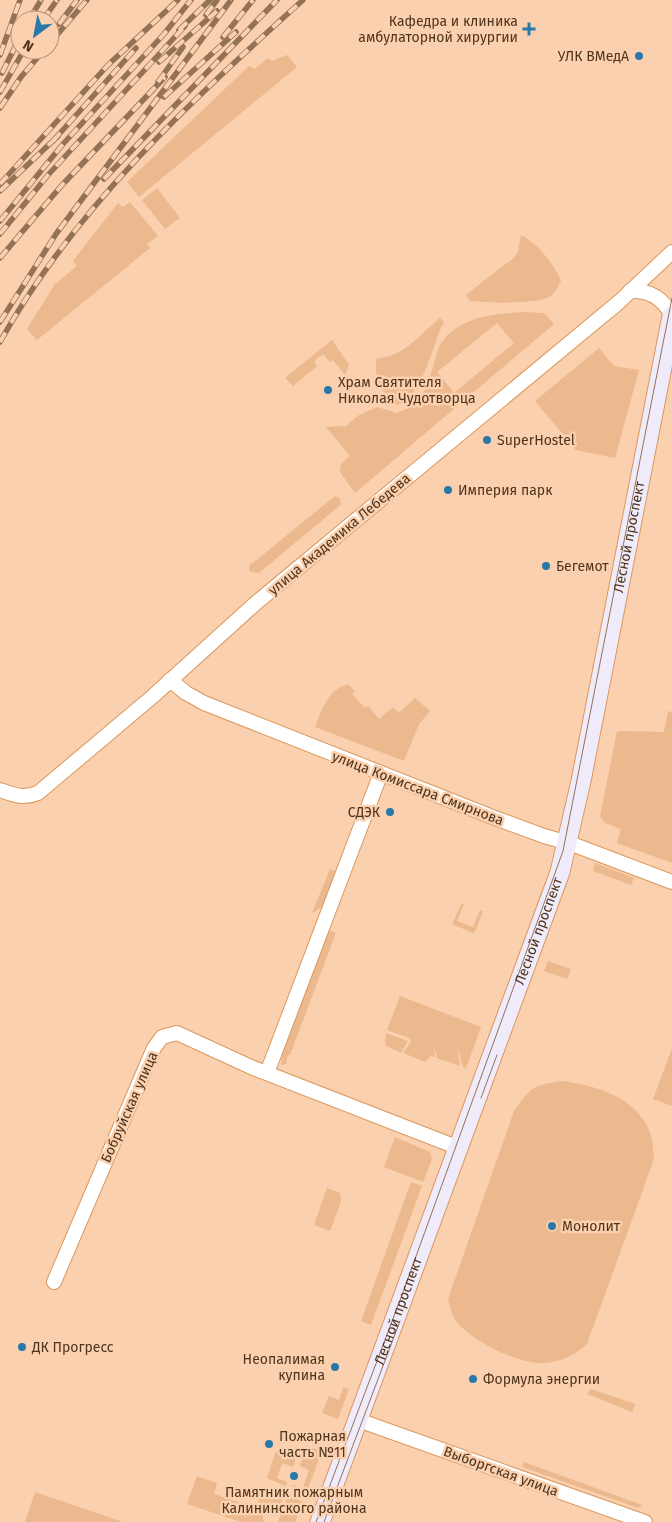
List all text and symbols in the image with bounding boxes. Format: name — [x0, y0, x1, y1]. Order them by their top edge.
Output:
north arrow — [10, 10, 60, 60]
place label: Кафедра и клиника амбулаторной хирургии — [358, 13, 518, 46]
marker: Кафедра и клиника амбулаторной хирургии — [522, 22, 536, 36]
text: N — [20, 36, 37, 55]
place label: УЛК ВМедА — [558, 48, 629, 65]
marker: УЛК ВМедА — [633, 50, 645, 62]
place label: Храм Святителя Николая Чудотворца — [338, 374, 476, 407]
marker: Храм Святителя Николая Чудотворца — [322, 384, 334, 396]
place label: SuperHostel — [497, 432, 575, 449]
marker: SuperHostel — [481, 434, 493, 446]
street label: улица Академика Лебедева — [265, 470, 414, 599]
street label: Лесной проспект — [610, 479, 649, 594]
place label: Империя парк — [458, 482, 553, 499]
marker: Империя парк — [442, 484, 454, 496]
place label: Бегемот — [556, 558, 609, 575]
marker: Бегемот — [540, 560, 552, 572]
street label: улица Комиссара Смирнова — [330, 748, 506, 829]
place label: СДЭК — [348, 804, 381, 821]
marker: СДЭК — [384, 806, 396, 818]
street label: Лесной проспект — [511, 875, 566, 987]
street label: Бобруйская улица — [97, 1049, 162, 1165]
place label: Монолит — [562, 1218, 621, 1235]
marker: Монолит — [546, 1220, 558, 1232]
street label: Лесной проспект — [371, 1254, 426, 1367]
place label: ДК Прогресс — [31, 1339, 114, 1356]
marker: ДК Прогресс — [16, 1341, 28, 1353]
place label: Неопалимая купина — [243, 1351, 325, 1384]
marker: Неопалимая купина — [329, 1361, 341, 1373]
place label: Формула энергии — [483, 1371, 600, 1388]
marker: Формула энергии — [467, 1373, 479, 1385]
place label: Пожарная часть №11 — [279, 1428, 346, 1461]
marker: Пожарная часть №11 — [263, 1438, 275, 1450]
street label: Выборгская улица — [441, 1443, 561, 1500]
marker: Памятник пожарным Калининского района — [288, 1470, 300, 1482]
place label: Памятник пожарным Калининского района — [221, 1484, 367, 1517]

